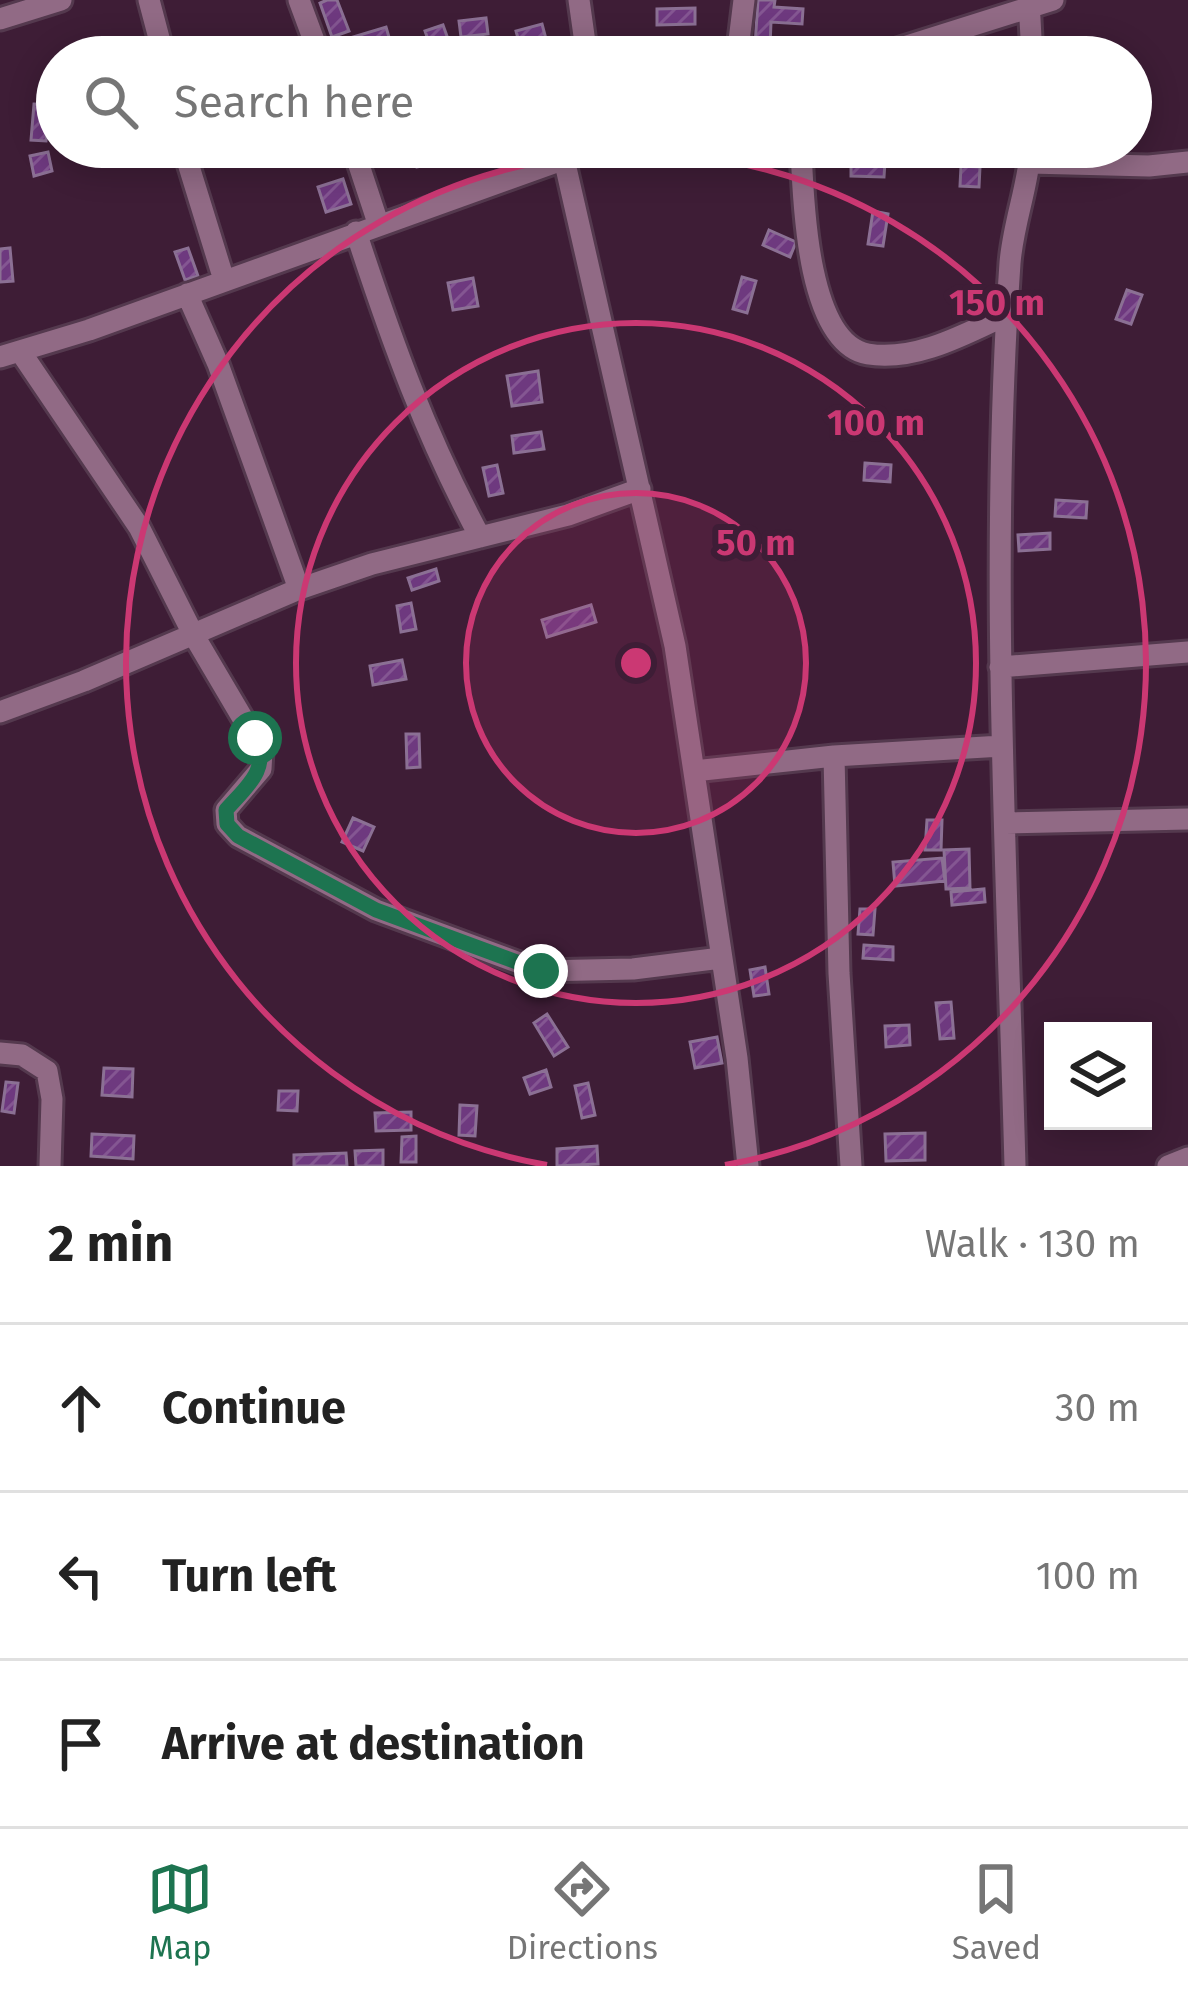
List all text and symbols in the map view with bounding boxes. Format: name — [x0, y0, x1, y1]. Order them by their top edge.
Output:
search box — [36, 36, 1152, 168]
icon: search — [78, 69, 144, 135]
text: Search here — [174, 75, 414, 129]
text: 150 m — [949, 281, 1045, 325]
text: 100 m — [827, 401, 925, 445]
text: 50 m — [716, 521, 796, 565]
centre of rings — [615, 642, 657, 684]
route start — [228, 711, 282, 765]
route end — [514, 944, 568, 998]
map controls — [1044, 1022, 1152, 1130]
button: layers — [1044, 1022, 1152, 1130]
text: 2 min — [48, 1213, 173, 1275]
text: Walk · 130 m — [925, 1221, 1140, 1267]
icon: ahead — [48, 1375, 114, 1441]
text: Continue — [162, 1381, 346, 1435]
text: 30 m — [1055, 1385, 1140, 1431]
icon: left — [48, 1543, 114, 1609]
text: Turn left — [162, 1549, 336, 1603]
text: 100 m — [1036, 1553, 1140, 1599]
icon: arrive — [48, 1711, 114, 1777]
text: Arrive at destination — [162, 1717, 585, 1771]
tab: Map — [147, 1856, 213, 1968]
tab: Directions — [507, 1856, 658, 1968]
tab: Saved — [952, 1856, 1041, 1968]

